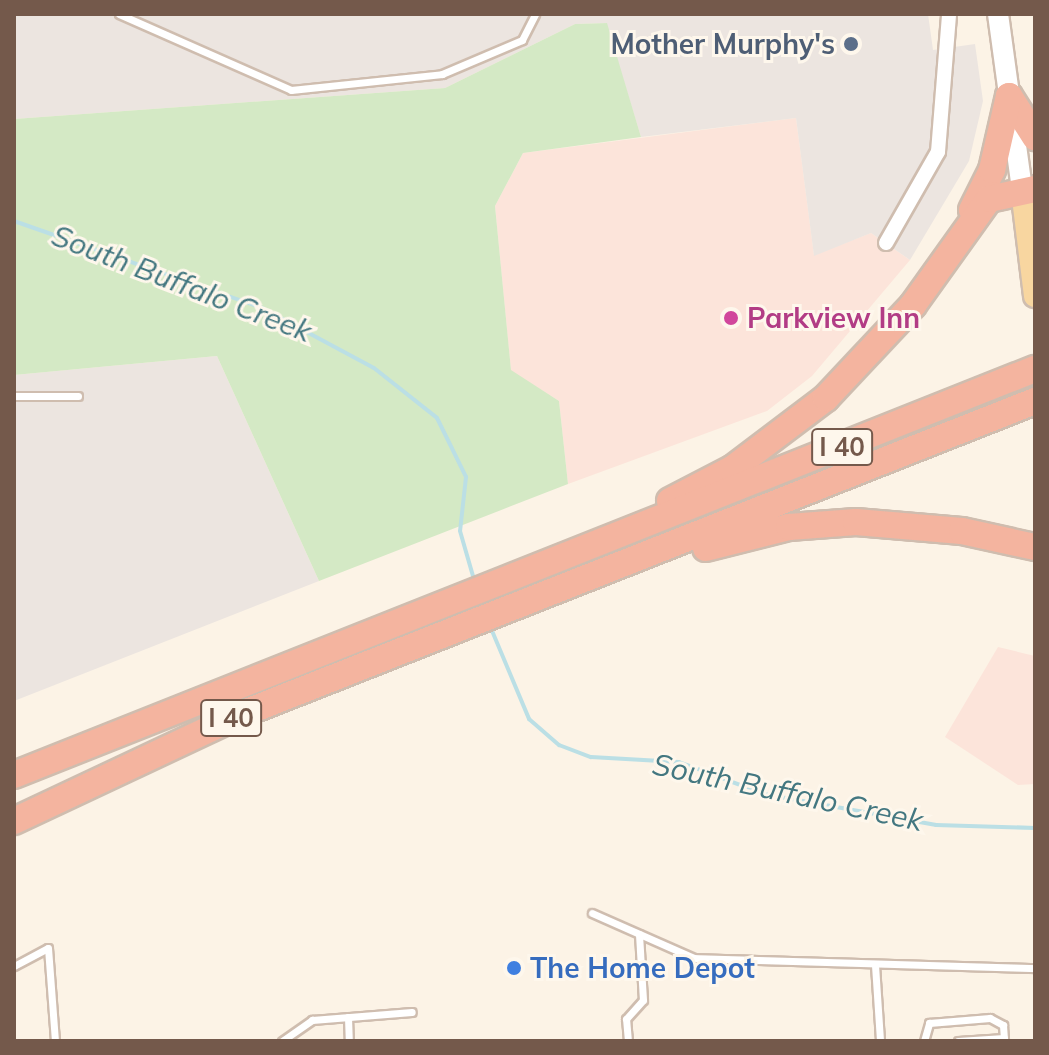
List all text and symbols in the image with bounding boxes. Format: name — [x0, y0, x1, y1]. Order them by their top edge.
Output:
place label: Mother Murphy's — [610, 27, 835, 61]
marker: Mother Murphy's — [842, 35, 860, 53]
water label: South Buffalo Creek — [47, 217, 317, 349]
place label: Parkview Inn — [747, 301, 920, 335]
marker: Parkview Inn — [722, 309, 740, 327]
road number: I 40 — [810, 425, 874, 469]
road number: I 40 — [199, 696, 263, 740]
water label: South Buffalo Creek — [649, 746, 927, 838]
place label: The Home Depot — [530, 951, 755, 985]
marker: The Home Depot — [505, 959, 523, 977]

